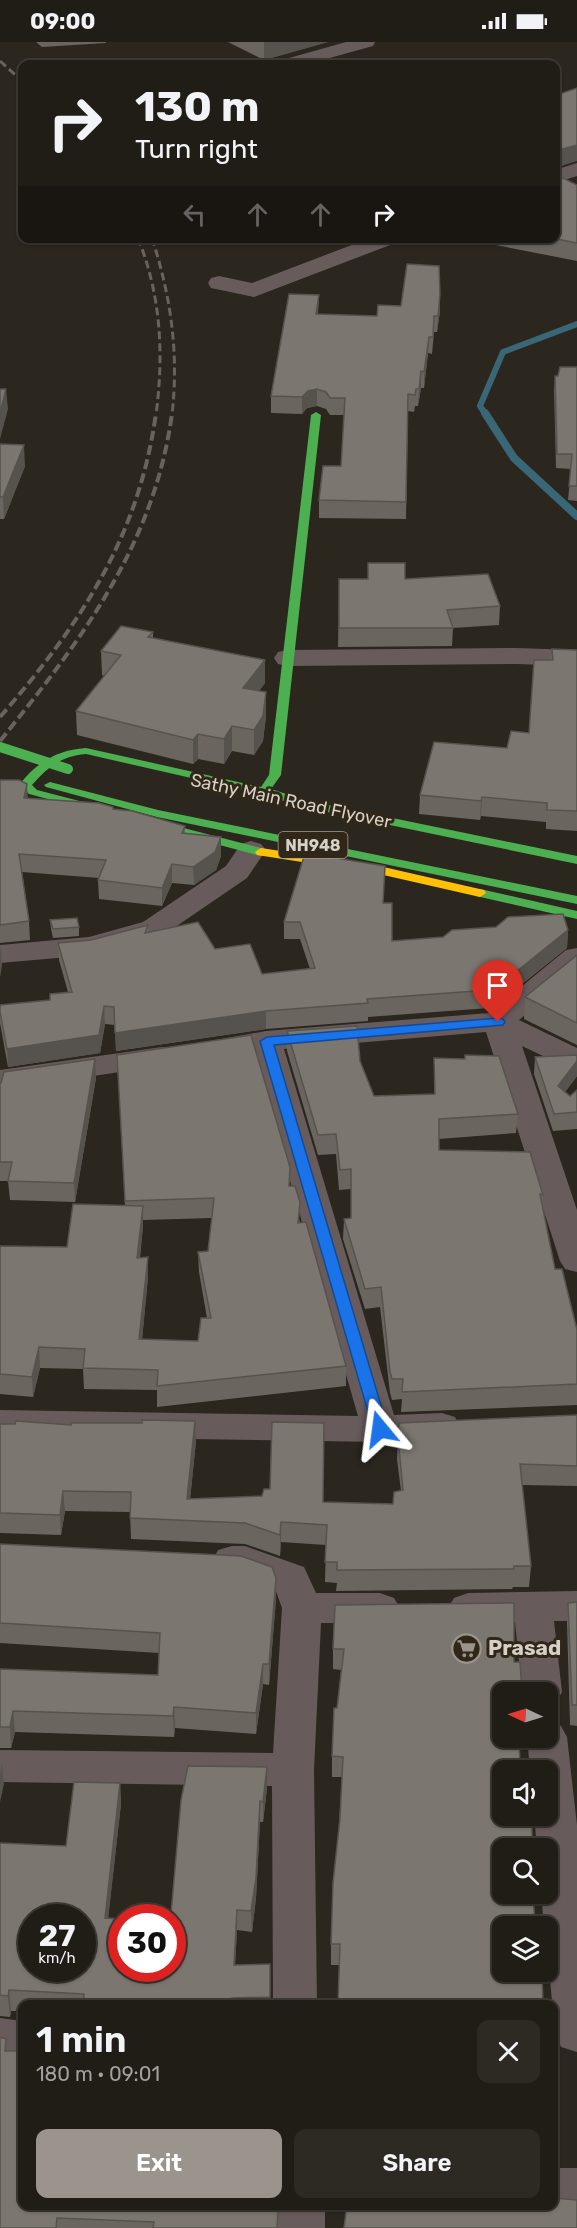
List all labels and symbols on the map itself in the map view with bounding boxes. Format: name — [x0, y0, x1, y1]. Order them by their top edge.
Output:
street label: Sathy Main Road Flyover — [189, 769, 394, 833]
road number: NH948 — [278, 832, 348, 858]
pin — [472, 960, 523, 1022]
position arrow — [348, 1397, 412, 1461]
supermarket icon: Prasad — [451, 1632, 483, 1664]
place label: Prasad — [488, 1635, 561, 1660]
north arrow — [492, 1682, 558, 1748]
speed limit sign: 30 — [108, 1904, 186, 1982]

